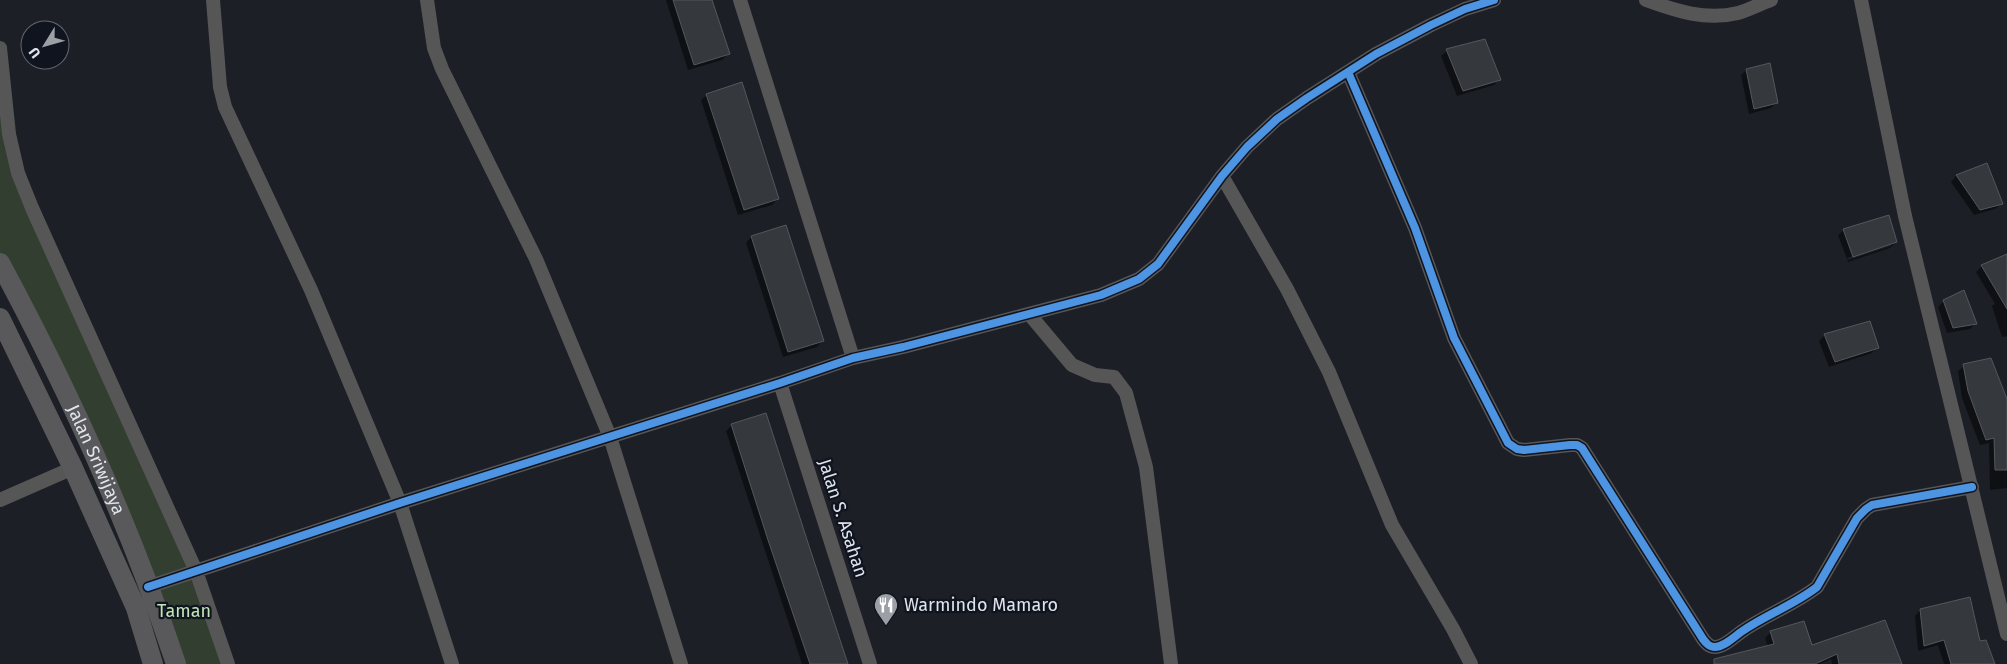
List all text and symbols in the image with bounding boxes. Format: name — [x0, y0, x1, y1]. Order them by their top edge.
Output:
north arrow — [20, 20, 70, 70]
text: U — [25, 44, 45, 61]
street label: Jalan Sriwijaya — [62, 401, 130, 518]
street label: Jalan S. Asahan — [813, 456, 873, 580]
restaurant icon: Warmindo Mamaro — [873, 592, 899, 626]
place label: Warmindo Mamaro — [904, 594, 1058, 616]
park label: Taman — [157, 600, 211, 622]

